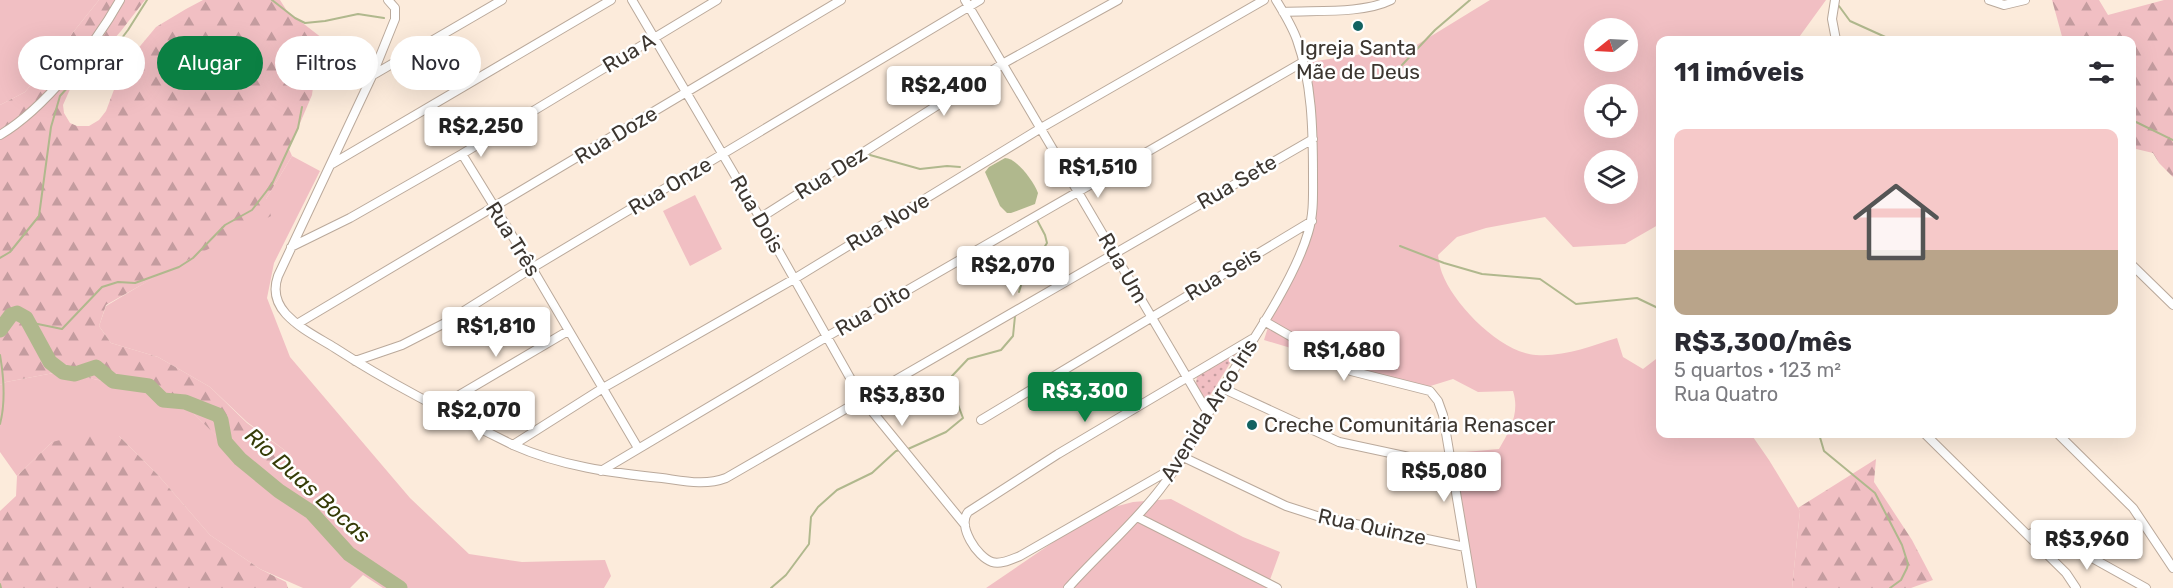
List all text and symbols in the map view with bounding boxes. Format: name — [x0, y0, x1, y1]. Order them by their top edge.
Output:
north arrow — [1584, 18, 1638, 72]
map controls — [1584, 18, 1638, 204]
marker: Igreja Santa Mãe de Deus — [1351, 19, 1365, 33]
street label: Rua A — [598, 27, 659, 78]
place label: Igreja Santa Mãe de Deus — [1296, 35, 1420, 84]
chip: Comprar — [18, 36, 145, 90]
chip: Alugar — [157, 36, 263, 90]
chip: Filtros — [275, 36, 378, 90]
chip: Novo — [390, 36, 481, 90]
icon: filters — [2085, 56, 2118, 89]
text: 11 imóveis — [1674, 57, 1804, 88]
pin: R$2,400 — [889, 66, 999, 117]
text: R$2,400 — [901, 73, 987, 97]
button: locate — [1584, 84, 1638, 138]
street label: Rua Doze — [570, 100, 662, 169]
pin: R$2,250 — [426, 107, 536, 158]
text: R$2,250 — [438, 114, 524, 138]
street label: Rua Dez — [790, 141, 871, 204]
pin: R$1,510 — [1043, 148, 1153, 199]
street label: Rua Sete — [1192, 149, 1281, 214]
button: layers — [1584, 150, 1638, 204]
street label: Rua Onze — [624, 151, 716, 220]
text: R$1,510 — [1059, 155, 1138, 179]
icon: home — [1842, 168, 1950, 276]
street label: Rua Dois — [725, 170, 790, 257]
street label: Rua Nove — [842, 187, 934, 256]
street label: Rua Três — [481, 197, 546, 281]
street label: Rua Um — [1093, 228, 1153, 307]
street label: Rua Seis — [1180, 241, 1265, 306]
pin: R$2,070 — [958, 246, 1068, 297]
text: R$2,070 — [971, 253, 1055, 277]
street label: Rua Oito — [831, 278, 915, 341]
pin: R$1,810 — [441, 307, 551, 358]
text: R$1,810 — [456, 314, 536, 338]
text: R$3,300/mês — [1674, 327, 1852, 358]
pin: R$1,680 — [1289, 331, 1399, 382]
street label: Avenida Arco Iris — [1155, 334, 1262, 486]
text: R$1,680 — [1303, 338, 1385, 362]
text: 5 quartos · 123 m² — [1674, 358, 1841, 382]
pin: R$3,300 — [1030, 372, 1140, 423]
pin: R$3,830 — [847, 376, 957, 427]
text: R$3,300 — [1042, 379, 1128, 403]
text: Rua Quatro — [1674, 382, 1778, 406]
text: R$3,830 — [859, 383, 945, 407]
pin: R$2,070 — [424, 391, 534, 442]
text: R$2,070 — [437, 398, 521, 422]
place label: Creche Comunitária Renascer — [1264, 412, 1555, 437]
marker: Creche Comunitária Renascer — [1245, 418, 1259, 432]
water label: Rio Duas Bocas — [239, 422, 376, 549]
pin: R$5,080 — [1389, 452, 1499, 503]
text: R$5,080 — [1401, 459, 1487, 483]
street label: Rua Quinze — [1316, 503, 1429, 550]
pin: R$3,960 — [2032, 520, 2142, 571]
text: R$3,960 — [2045, 527, 2129, 551]

